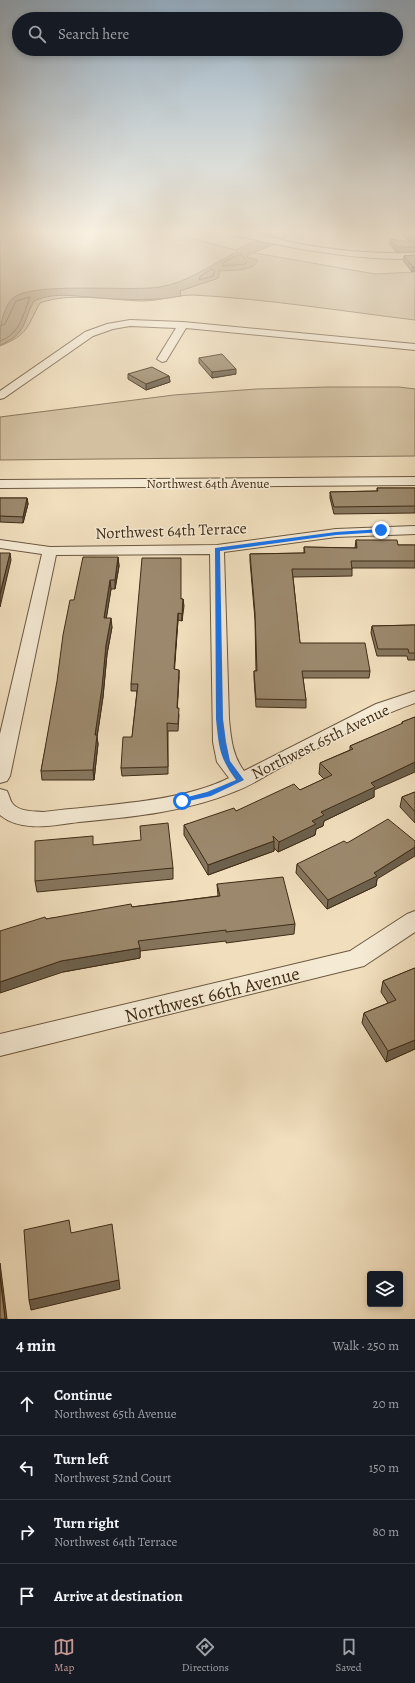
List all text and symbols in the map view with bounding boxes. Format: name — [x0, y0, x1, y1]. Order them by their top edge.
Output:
search box — [12, 12, 403, 56]
icon: search — [26, 23, 48, 45]
text: Search here — [58, 24, 129, 44]
street label: Northwest 64th Avenue — [147, 475, 270, 492]
street label: Northwest 64th Terrace — [95, 517, 247, 545]
route end — [372, 521, 390, 539]
street label: Northwest 65th Avenue — [248, 699, 393, 785]
route start — [173, 792, 191, 810]
street label: Northwest 66th Avenue — [122, 961, 303, 1029]
map controls — [367, 1271, 403, 1307]
button: layers — [367, 1271, 403, 1307]
text: 4 min — [16, 1334, 56, 1357]
text: Walk · 250 m — [332, 1337, 399, 1354]
text: Continue — [54, 1385, 112, 1405]
icon: ahead — [16, 1393, 38, 1415]
text: 20 m — [373, 1395, 399, 1412]
text: Northwest 65th Avenue — [54, 1405, 177, 1422]
text: Turn left — [54, 1449, 109, 1469]
icon: left — [16, 1457, 38, 1479]
text: 150 m — [369, 1459, 399, 1476]
text: Northwest 52nd Court — [54, 1469, 172, 1486]
text: Turn right — [54, 1513, 119, 1533]
icon: right — [16, 1521, 38, 1543]
text: 80 m — [372, 1523, 399, 1540]
text: Northwest 64th Terrace — [54, 1533, 177, 1550]
icon: arrive — [16, 1585, 38, 1607]
text: Arrive at destination — [54, 1586, 183, 1606]
tab: Map — [53, 1636, 75, 1675]
tab: Directions — [182, 1636, 229, 1675]
tab: Saved — [336, 1636, 362, 1675]

